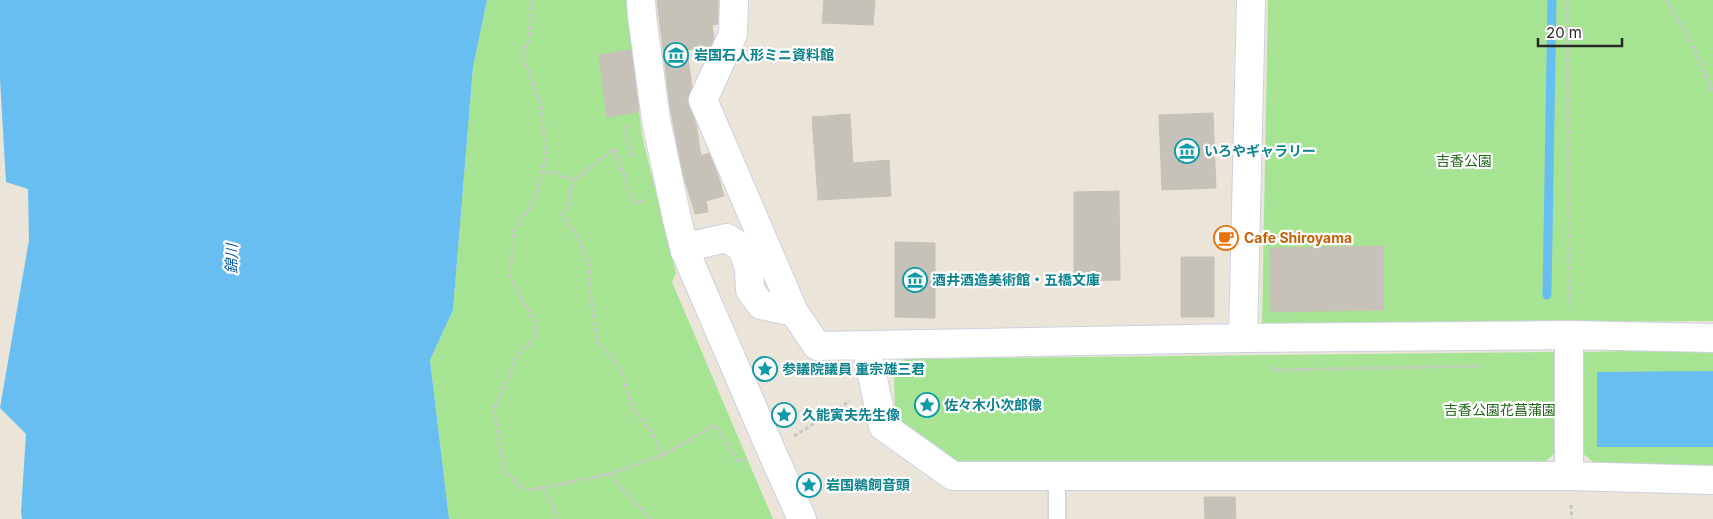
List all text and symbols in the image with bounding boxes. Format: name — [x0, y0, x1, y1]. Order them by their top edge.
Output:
scale bar — [1538, 15, 1622, 47]
text: 20 m — [1546, 23, 1582, 42]
museum icon: 岩国石人形ミニ資料館 — [663, 42, 689, 68]
place label: 岩国石人形ミニ資料館 — [694, 46, 834, 63]
museum icon: いろやギャラリー — [1174, 138, 1200, 164]
place label: いろやギャラリー — [1204, 142, 1316, 159]
park label: 吉香公園 — [1436, 152, 1492, 169]
cafe icon: Cafe Shiroyama — [1213, 225, 1239, 251]
place label: Cafe Shiroyama — [1244, 229, 1352, 246]
water label: 錦川 — [222, 242, 241, 274]
museum icon: 酒井酒造美術館・五橋文庫 — [902, 267, 928, 293]
place label: 酒井酒造美術館・五橋文庫 — [932, 271, 1100, 288]
place icon: 参議院議員 重宗雄三君 — [752, 356, 778, 382]
place label: 参議院議員 重宗雄三君 — [782, 360, 925, 377]
place icon: 佐々木小次郎像 — [914, 392, 940, 418]
place label: 佐々木小次郎像 — [944, 396, 1042, 413]
park label: 吉香公園花菖蒲園 — [1444, 401, 1556, 418]
place icon: 久能寅夫先生像 — [771, 402, 797, 428]
place label: 久能寅夫先生像 — [802, 406, 900, 423]
place icon: 岩国鵜飼音頭 — [796, 472, 822, 498]
place label: 岩国鵜飼音頭 — [826, 476, 910, 493]

